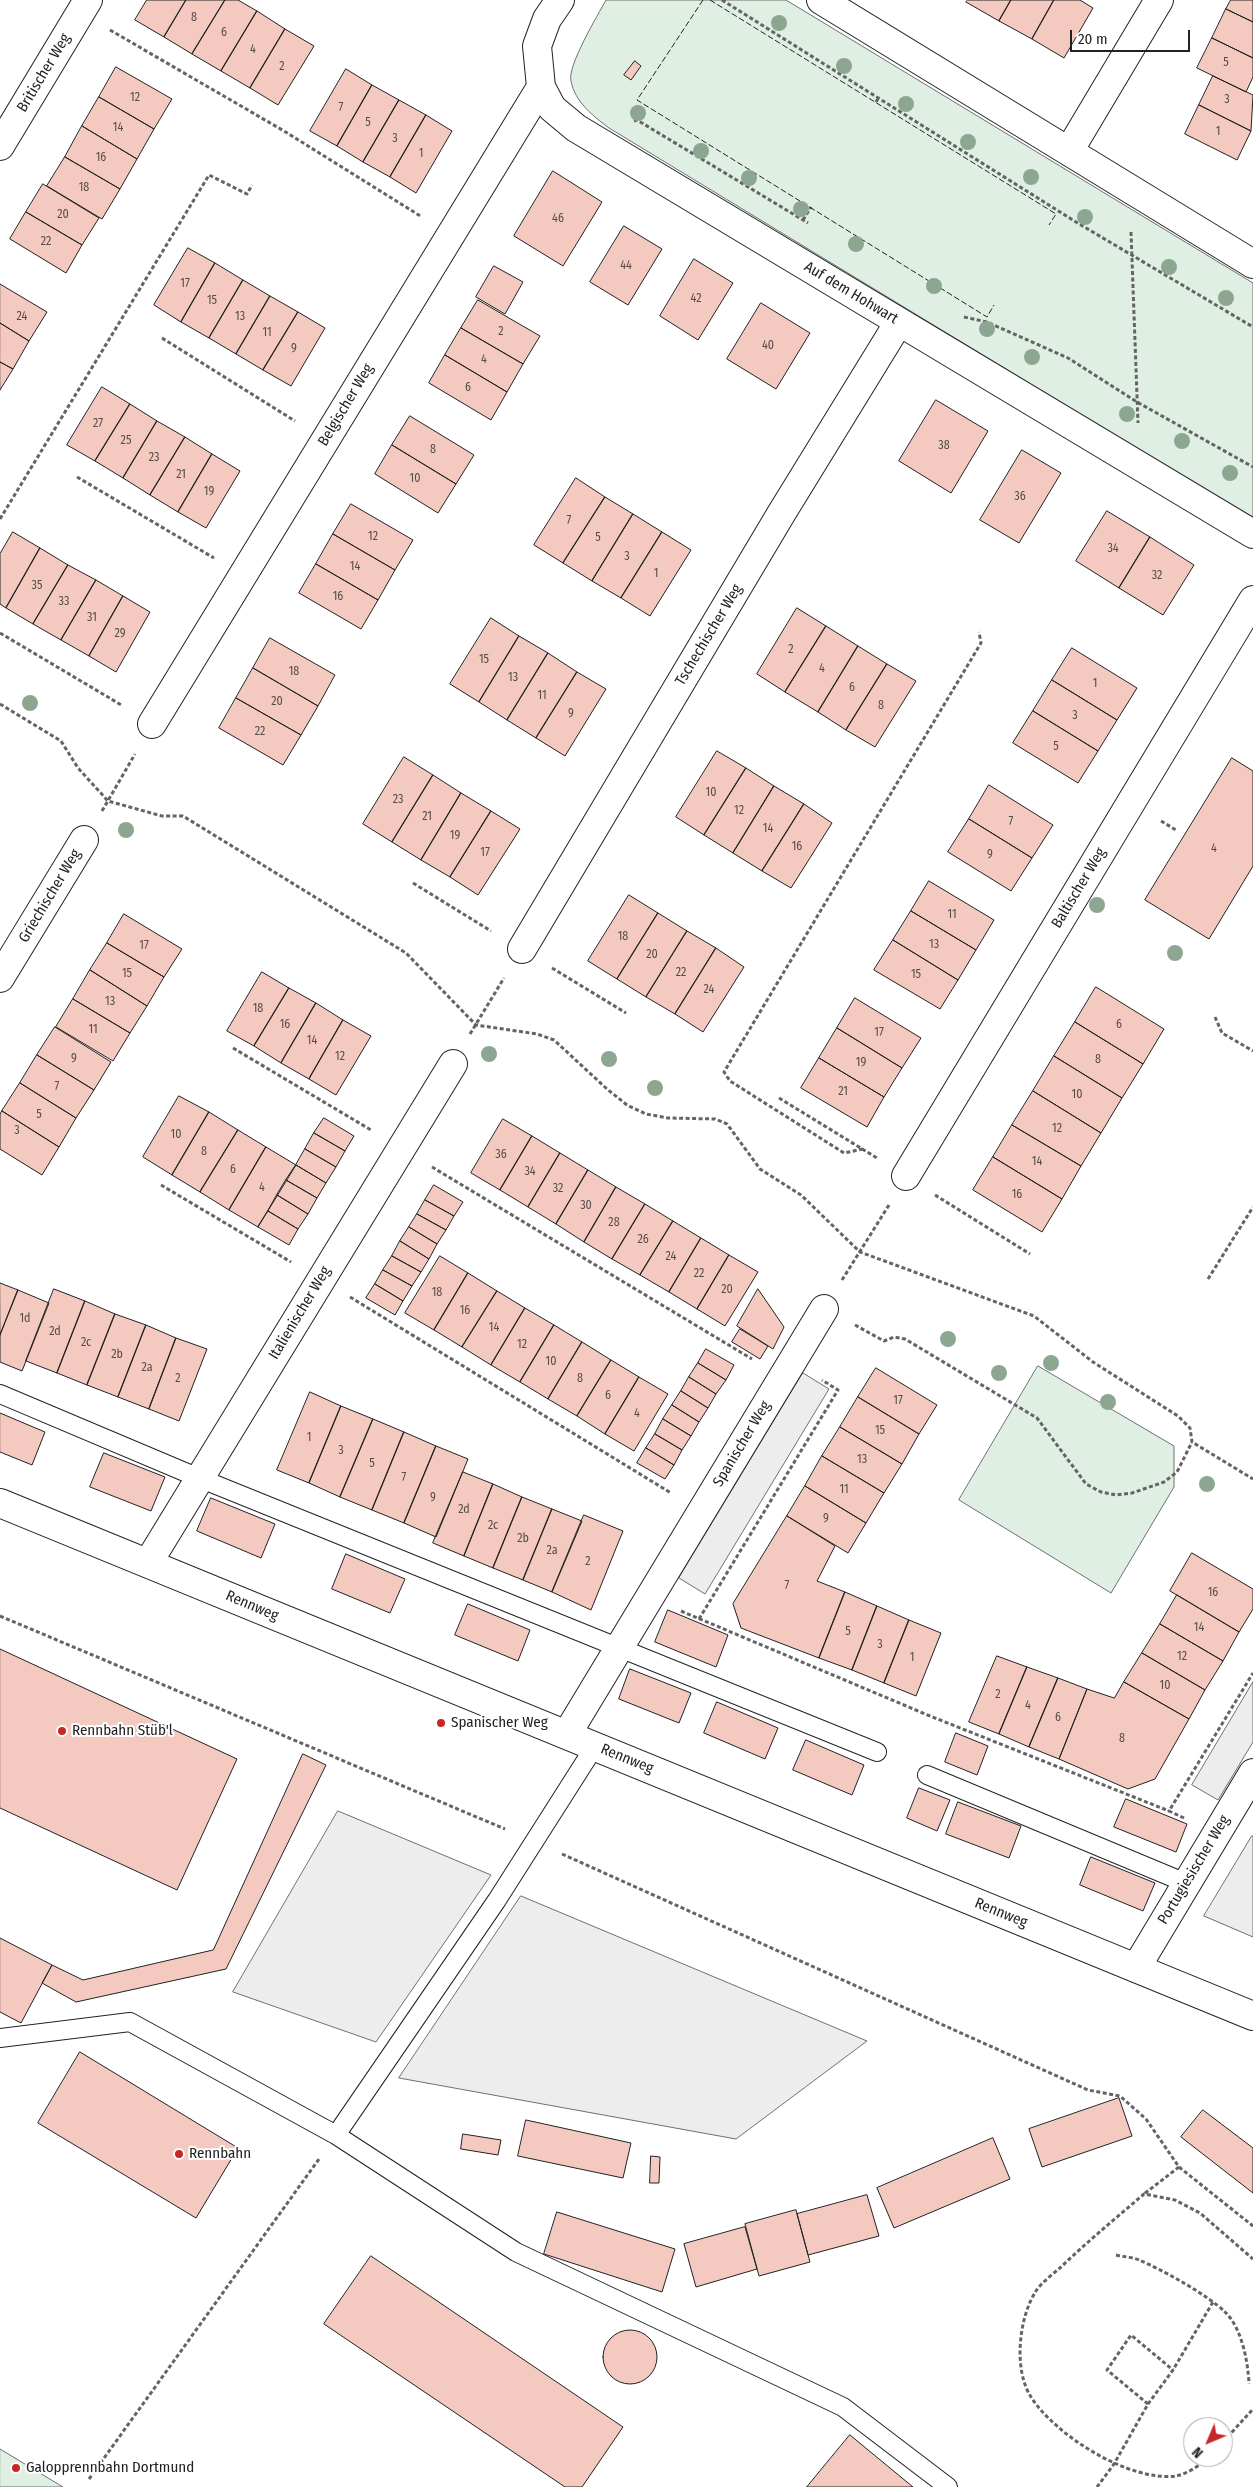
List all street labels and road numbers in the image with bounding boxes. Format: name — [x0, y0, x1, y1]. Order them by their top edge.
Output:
street label: Britischer Weg — [14, 30, 74, 116]
street label: Auf dem Hohwart — [801, 258, 901, 328]
street label: Belgischer Weg — [314, 361, 378, 449]
street label: Tschechischer Weg — [672, 581, 746, 689]
street label: Baltischer Weg — [1048, 845, 1110, 931]
street label: Griechischer Weg — [15, 846, 85, 946]
street label: Italienischer Weg — [265, 1263, 335, 1363]
street label: Spanischer Weg — [709, 1398, 775, 1490]
street label: Rennweg — [223, 1587, 281, 1625]
street label: Rennweg — [598, 1740, 656, 1778]
street label: Portugiesischer Weg — [1154, 1812, 1234, 1928]
street label: Rennweg — [972, 1894, 1030, 1932]

